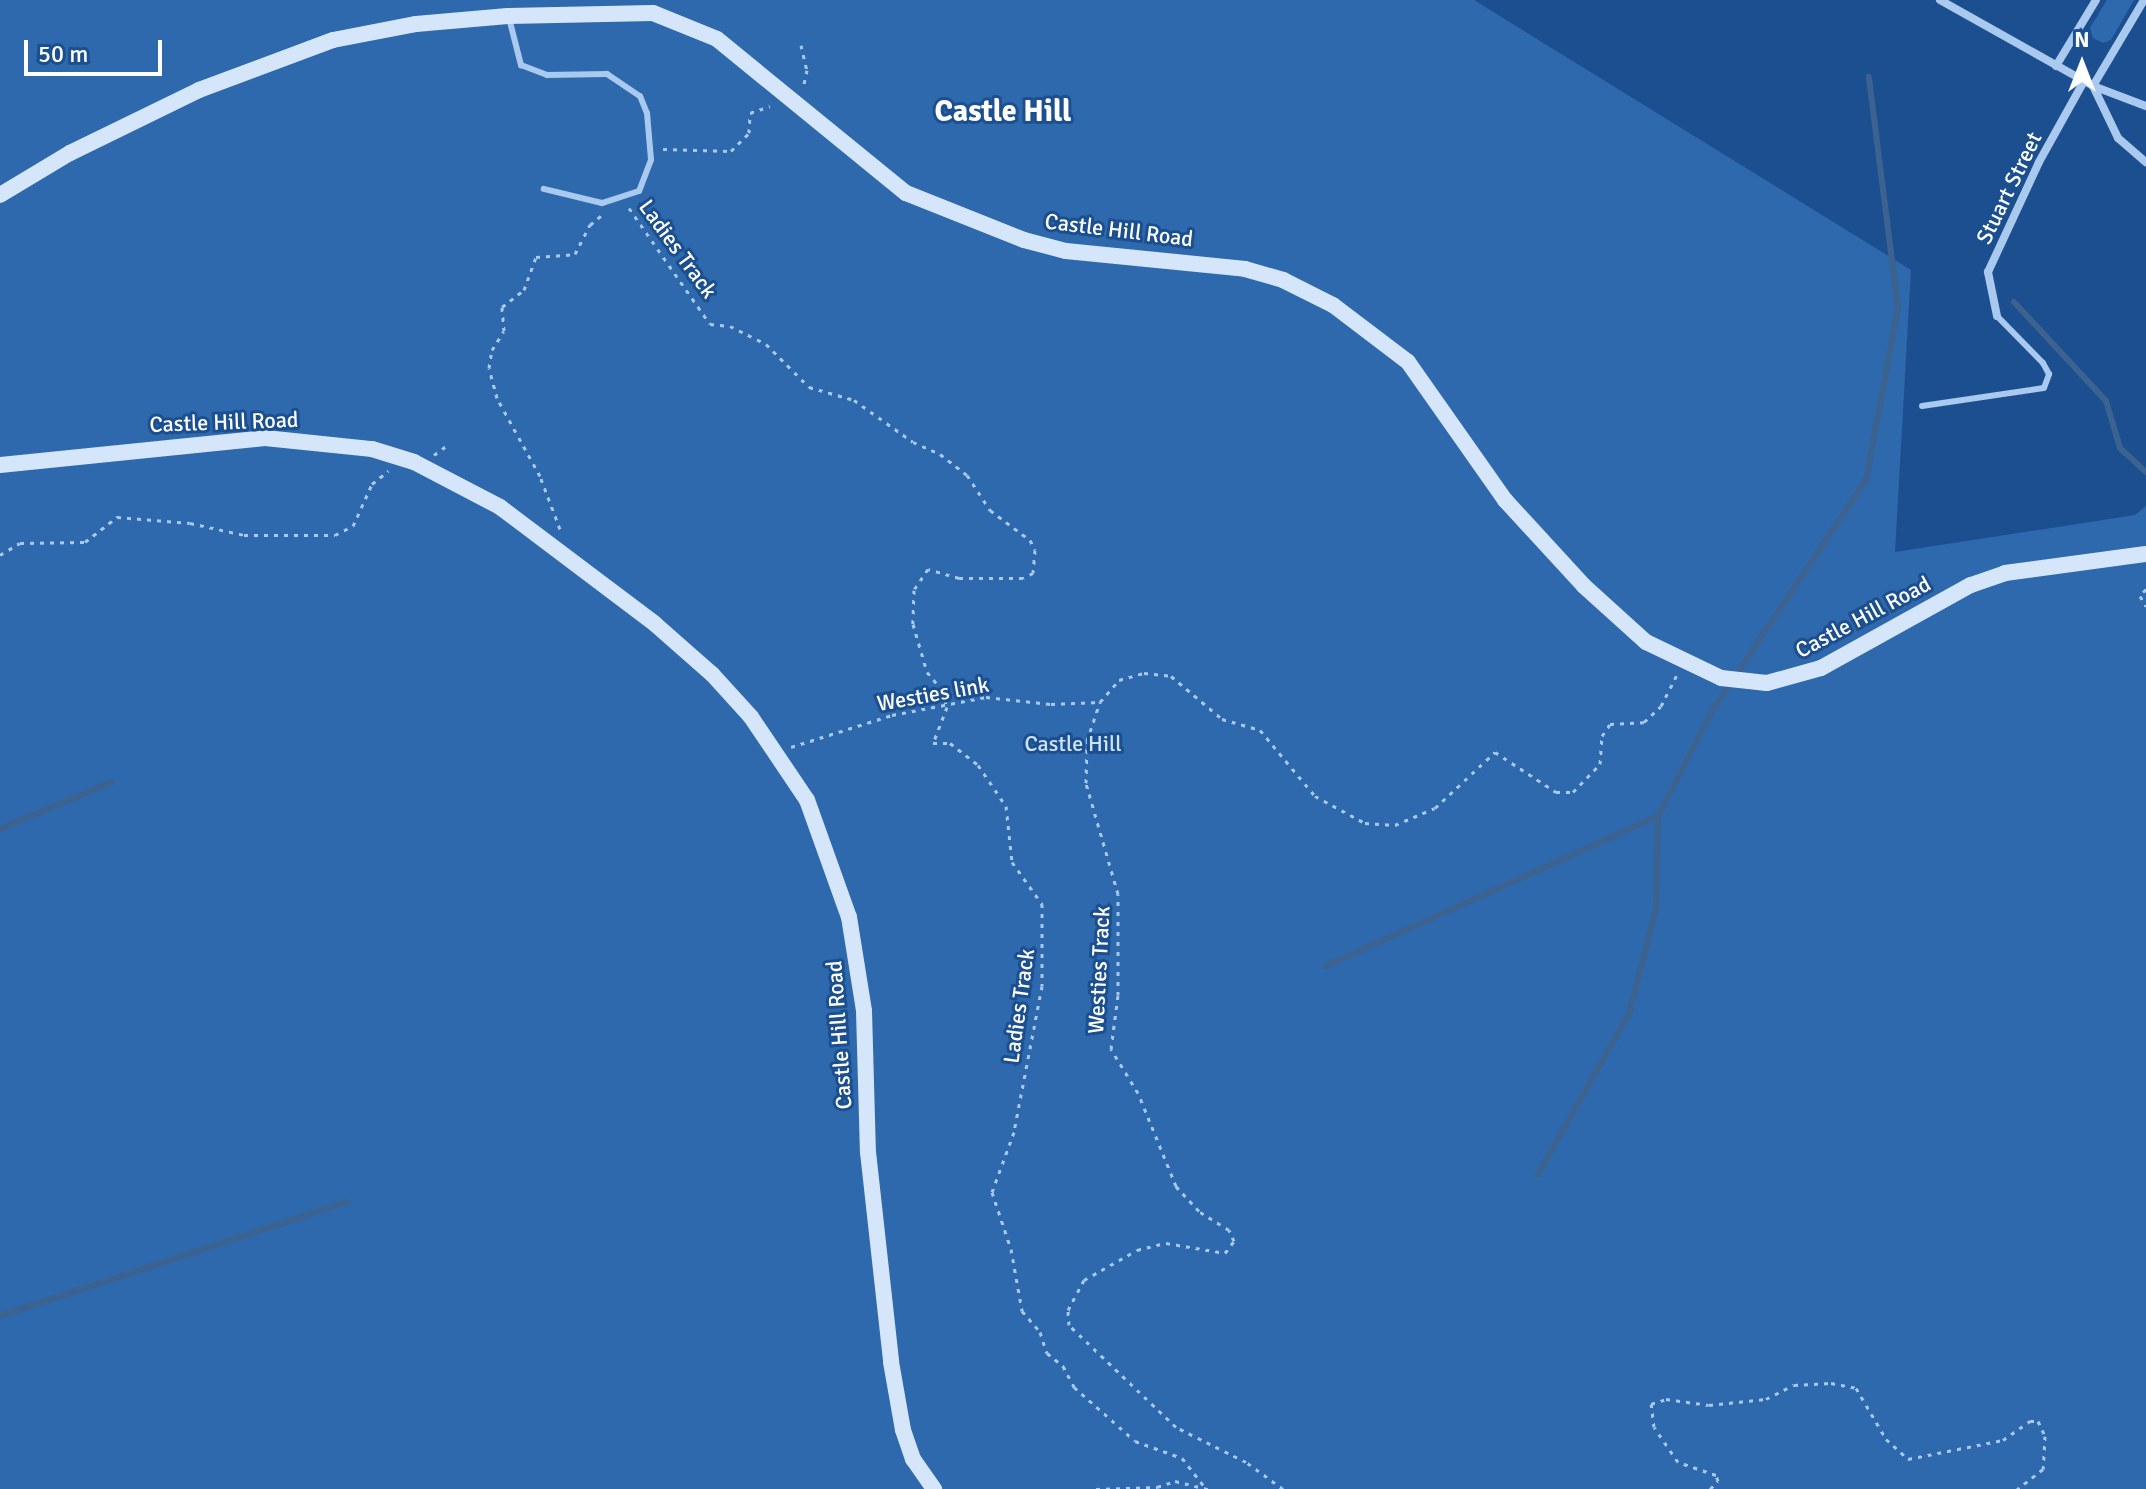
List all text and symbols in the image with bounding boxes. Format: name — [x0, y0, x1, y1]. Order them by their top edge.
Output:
scale bar — [28, 24, 166, 74]
north arrow — [2042, 24, 2122, 104]
text: N — [2074, 26, 2090, 53]
text: 50 m — [38, 39, 88, 69]
district label: Castle Hill — [935, 94, 1071, 130]
street label: Stuart Street — [1971, 128, 2047, 248]
street label: Ladies Track — [633, 195, 723, 303]
street label: Castle Hill Road — [1043, 208, 1195, 252]
street label: Castle Hill Road — [149, 406, 299, 438]
street label: Castle Hill Road — [1791, 570, 1935, 664]
street label: Westies link — [875, 671, 991, 717]
park label: Castle Hill — [1024, 731, 1122, 757]
street label: Westies Track — [1082, 905, 1116, 1035]
street label: Ladies Track — [998, 947, 1040, 1065]
street label: Castle Hill Road — [821, 960, 857, 1110]

